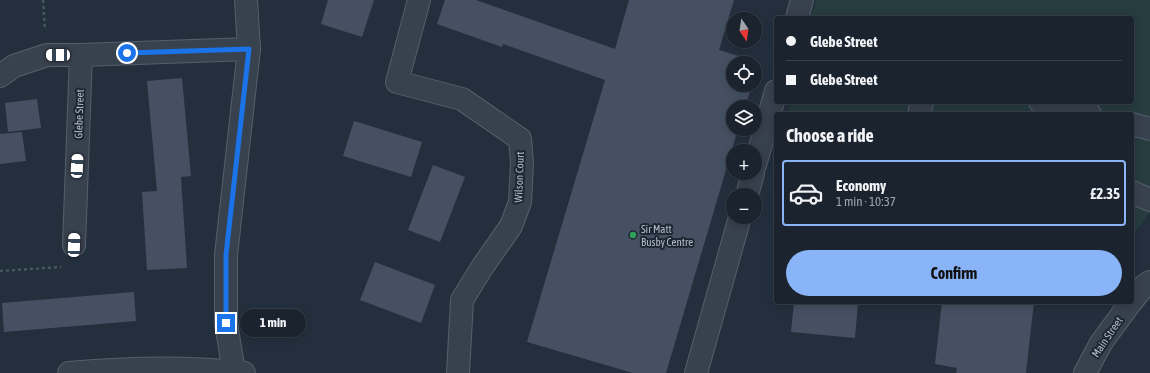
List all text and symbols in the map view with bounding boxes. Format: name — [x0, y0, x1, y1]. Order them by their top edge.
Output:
north arrow — [726, 12, 762, 48]
map controls — [726, 12, 762, 224]
text: Glebe Street — [810, 33, 877, 50]
route start — [118, 44, 136, 62]
car — [46, 49, 70, 61]
button: locate — [726, 56, 762, 92]
text: Glebe Street — [810, 71, 877, 88]
street label: Glebe Street — [72, 89, 86, 139]
button: layers — [726, 100, 762, 136]
text: Choose a ride — [786, 125, 874, 146]
button: + — [726, 144, 762, 180]
street label: Wilson Court — [512, 151, 526, 203]
car — [70, 154, 84, 178]
icon: car — [788, 175, 824, 211]
text: Economy — [836, 177, 886, 194]
text: £2.35 — [1090, 185, 1120, 202]
button: − — [726, 188, 762, 224]
text: 1 min · 10:37 — [836, 194, 896, 209]
place label: Sir Matt Busby Centre — [641, 223, 693, 248]
marker: Sir Matt Busby Centre — [628, 230, 638, 240]
car — [68, 233, 80, 257]
button: Confirm — [786, 250, 1122, 296]
callout: 1 min — [240, 309, 306, 337]
route end — [217, 314, 235, 332]
text: 1 min — [260, 315, 286, 330]
street label: Main Street — [1089, 315, 1125, 359]

